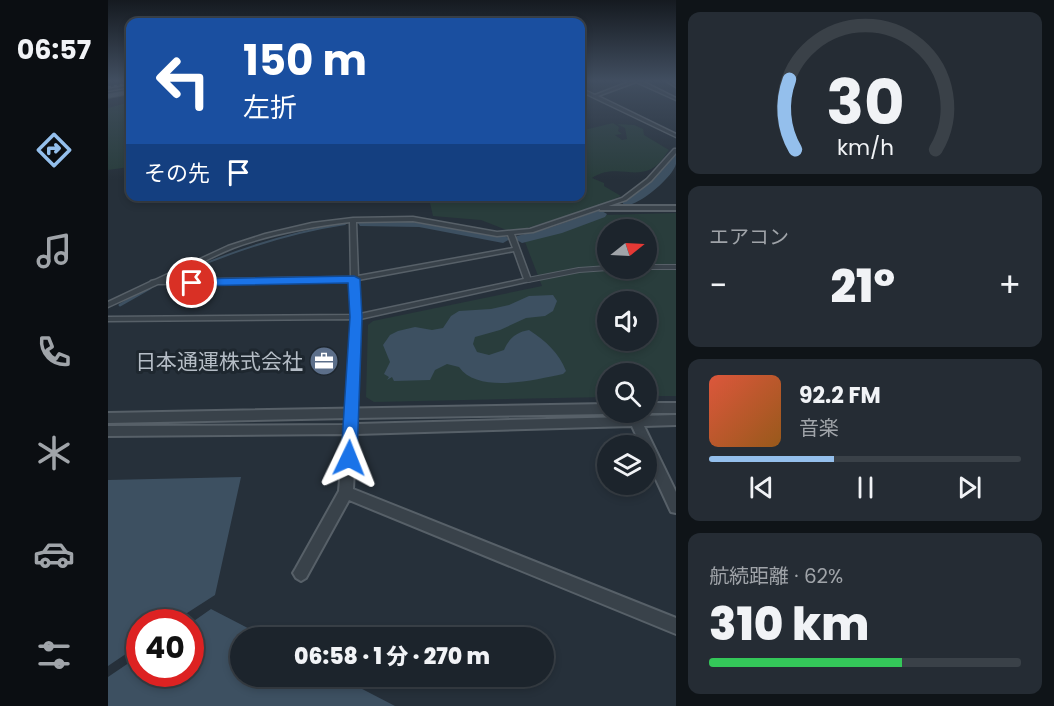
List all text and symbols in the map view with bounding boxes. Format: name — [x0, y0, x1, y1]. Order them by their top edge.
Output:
text: 06:57 — [17, 31, 91, 68]
text: 150 m — [243, 31, 367, 90]
icon: left — [144, 42, 222, 120]
text: 30 — [826, 58, 904, 146]
text: 左折 — [243, 89, 297, 126]
icon: directions — [33, 129, 75, 171]
text: km/h — [836, 132, 894, 163]
icon: arrive — [222, 156, 255, 189]
text: その先 — [144, 158, 210, 189]
north arrow — [597, 219, 657, 279]
map controls — [597, 219, 657, 495]
text: エアコン — [709, 223, 789, 251]
icon: music — [33, 230, 75, 272]
text: 21° — [831, 255, 895, 318]
pin — [166, 257, 217, 308]
text: − — [709, 262, 727, 309]
text: + — [998, 262, 1021, 309]
icon: arrive — [175, 266, 208, 299]
button: sound — [597, 291, 657, 351]
icon: phone — [33, 331, 75, 373]
office icon: 日本通運株式会社 — [308, 345, 340, 377]
place label: 日本通運株式会社 — [135, 347, 303, 376]
button: search — [597, 363, 657, 423]
text: 92.2 FM — [799, 380, 881, 411]
text: 音楽 — [799, 414, 839, 442]
position arrow — [317, 426, 381, 490]
icon: climate — [33, 432, 75, 474]
button: layers — [597, 435, 657, 495]
icon: previous — [745, 471, 778, 504]
icon: pause — [849, 471, 882, 504]
icon: next — [953, 471, 986, 504]
icon: car — [33, 533, 75, 575]
text: 航続距離 · 62% — [709, 562, 843, 590]
text: 310 km — [709, 593, 869, 656]
speed limit sign: 40 — [126, 609, 204, 687]
icon: filters — [33, 634, 75, 676]
text: 06:58 · 1 分 · 270 m — [294, 641, 490, 672]

